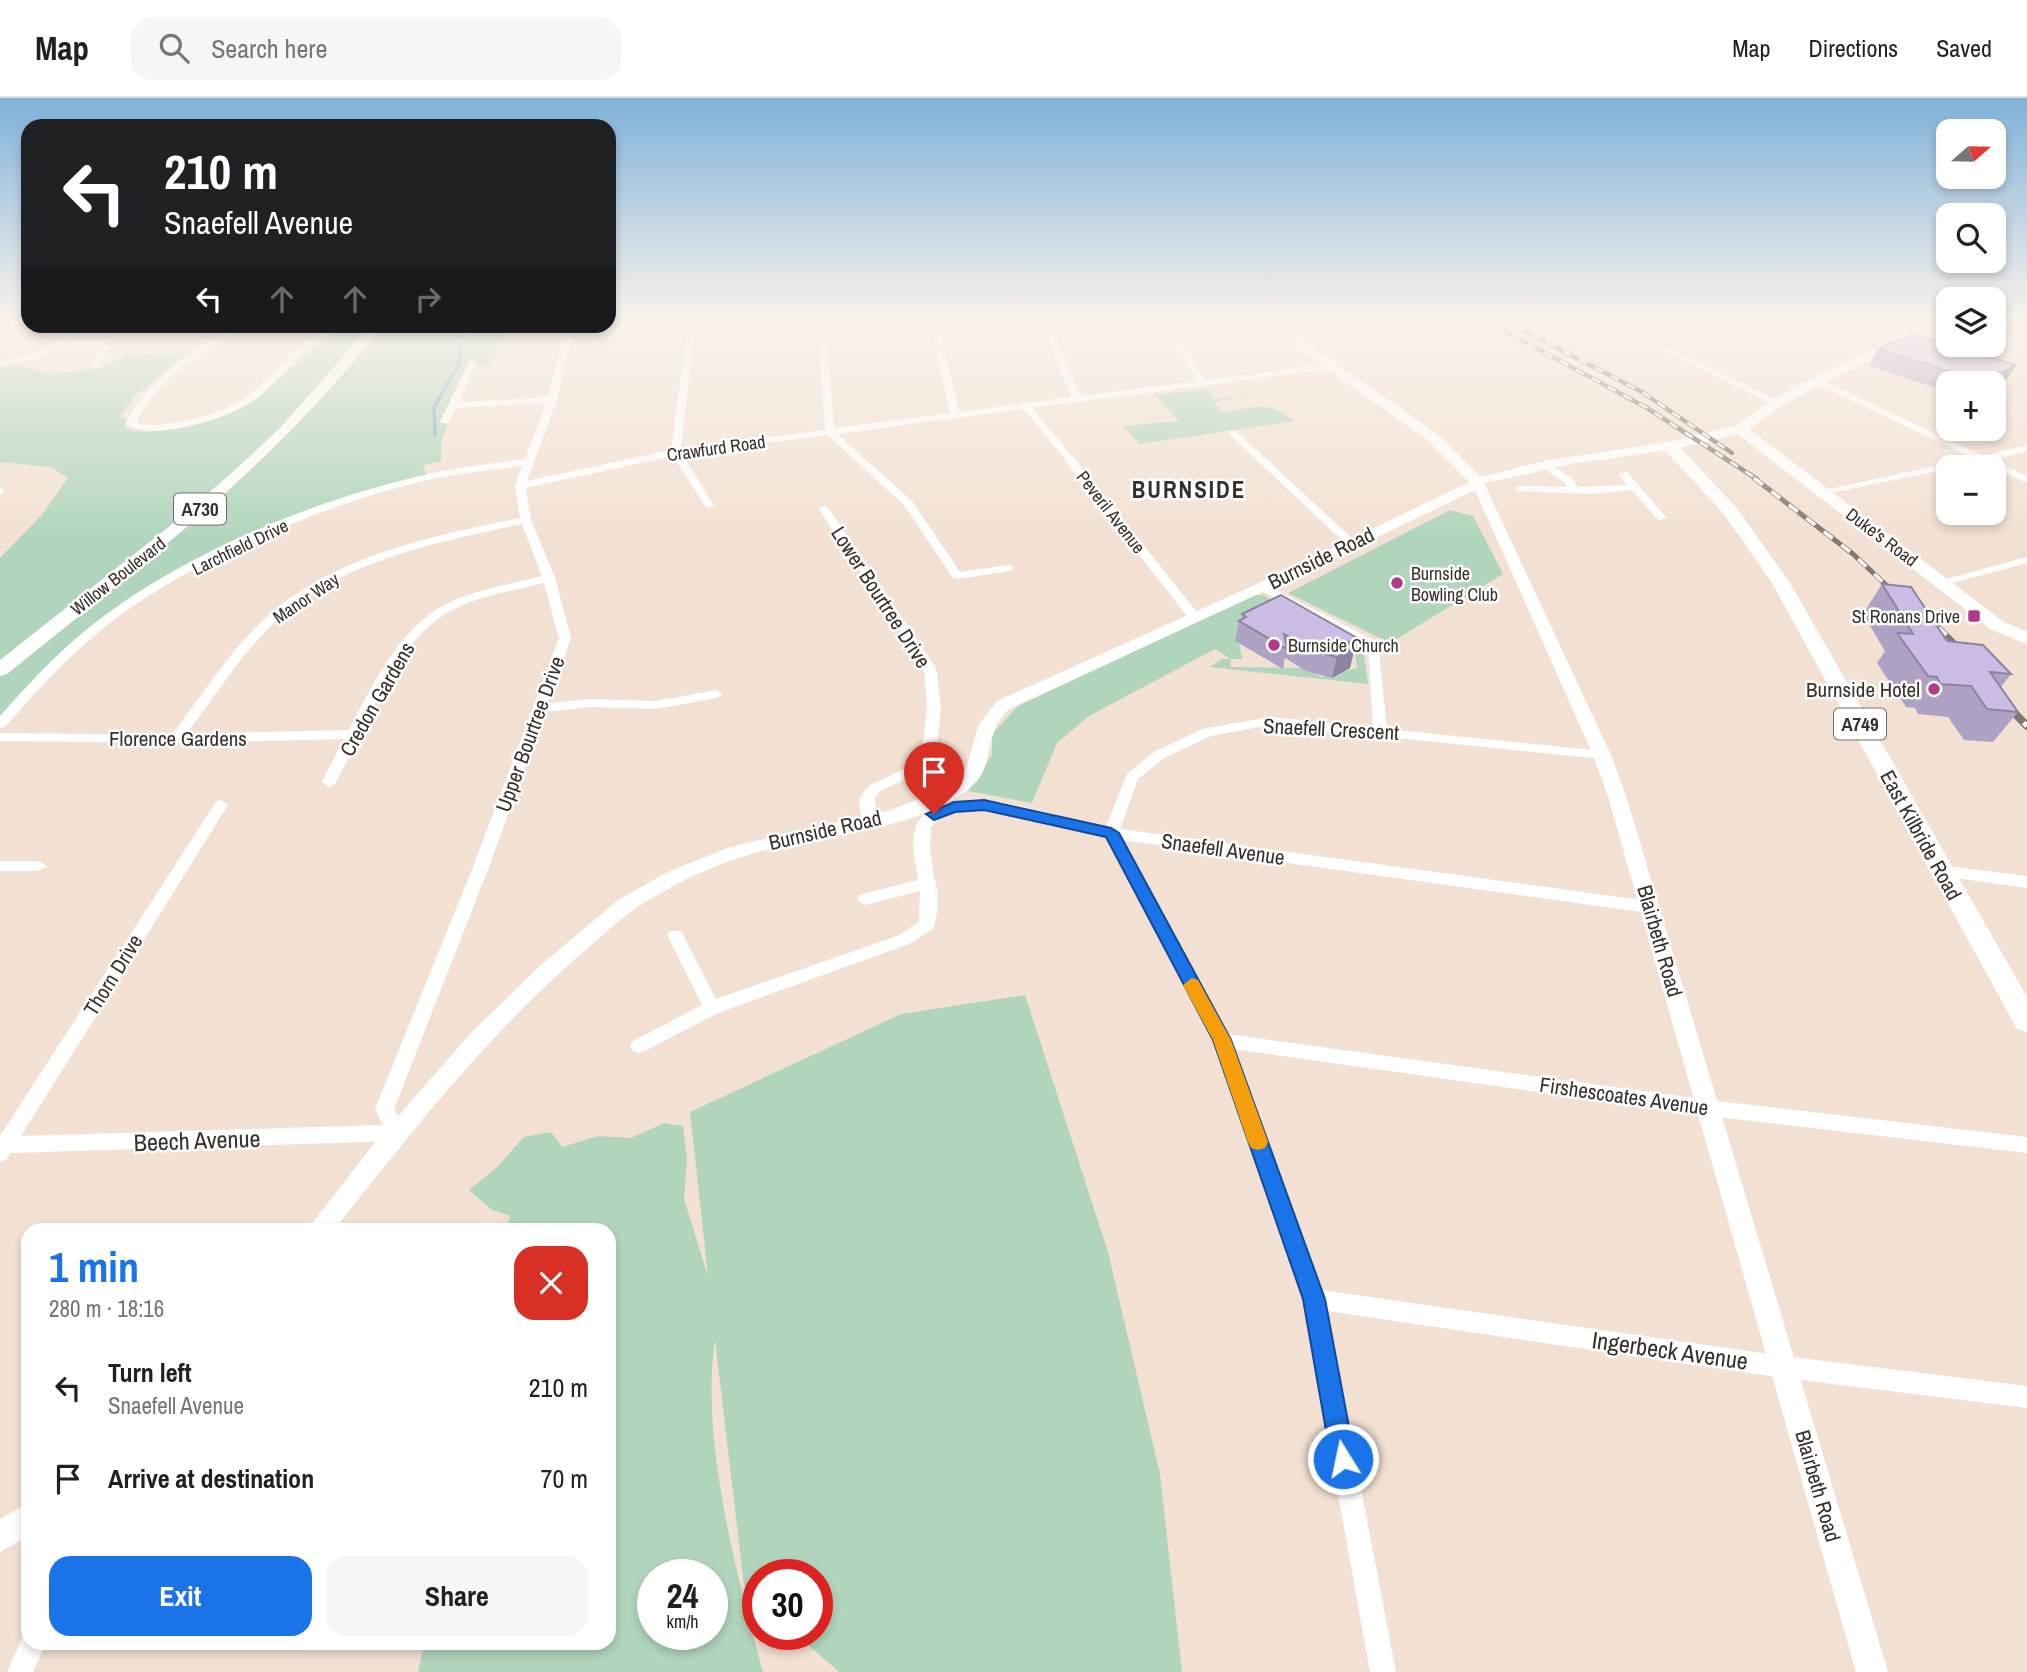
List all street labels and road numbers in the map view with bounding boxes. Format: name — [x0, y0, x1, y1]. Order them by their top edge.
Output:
street label: Crawfurd Road — [665, 429, 767, 467]
street label: Peveril Avenue — [1071, 465, 1151, 559]
road number: A730 — [174, 494, 226, 524]
street label: Duke's Road — [1841, 502, 1923, 572]
street label: Larchfield Drive — [188, 513, 292, 581]
street label: Lower Bourtree Drive — [824, 520, 938, 674]
street label: Burnside Road — [1263, 520, 1379, 596]
street label: Willow Boulevard — [65, 531, 171, 621]
street label: Manor Way — [268, 566, 345, 629]
street label: Credon Gardens — [333, 637, 421, 761]
street label: Upper Bourtree Drive — [488, 652, 572, 816]
road number: A749 — [1834, 708, 1886, 740]
street label: Snaefell Crescent — [1262, 711, 1400, 747]
street label: Florence Gardens — [109, 724, 247, 753]
street label: East Kilbride Road — [1873, 765, 1969, 905]
street label: Burnside Road — [766, 803, 884, 857]
street label: Snaefell Avenue — [1159, 826, 1287, 872]
street label: Blairbeth Road — [1630, 882, 1690, 1000]
street label: Thorn Drive — [77, 929, 149, 1021]
street label: Firshescoates Avenue — [1538, 1070, 1710, 1122]
street label: Beech Avenue — [133, 1122, 261, 1158]
street label: Ingerbeck Avenue — [1590, 1323, 1750, 1377]
street label: Blairbeth Road — [1788, 1427, 1848, 1545]

